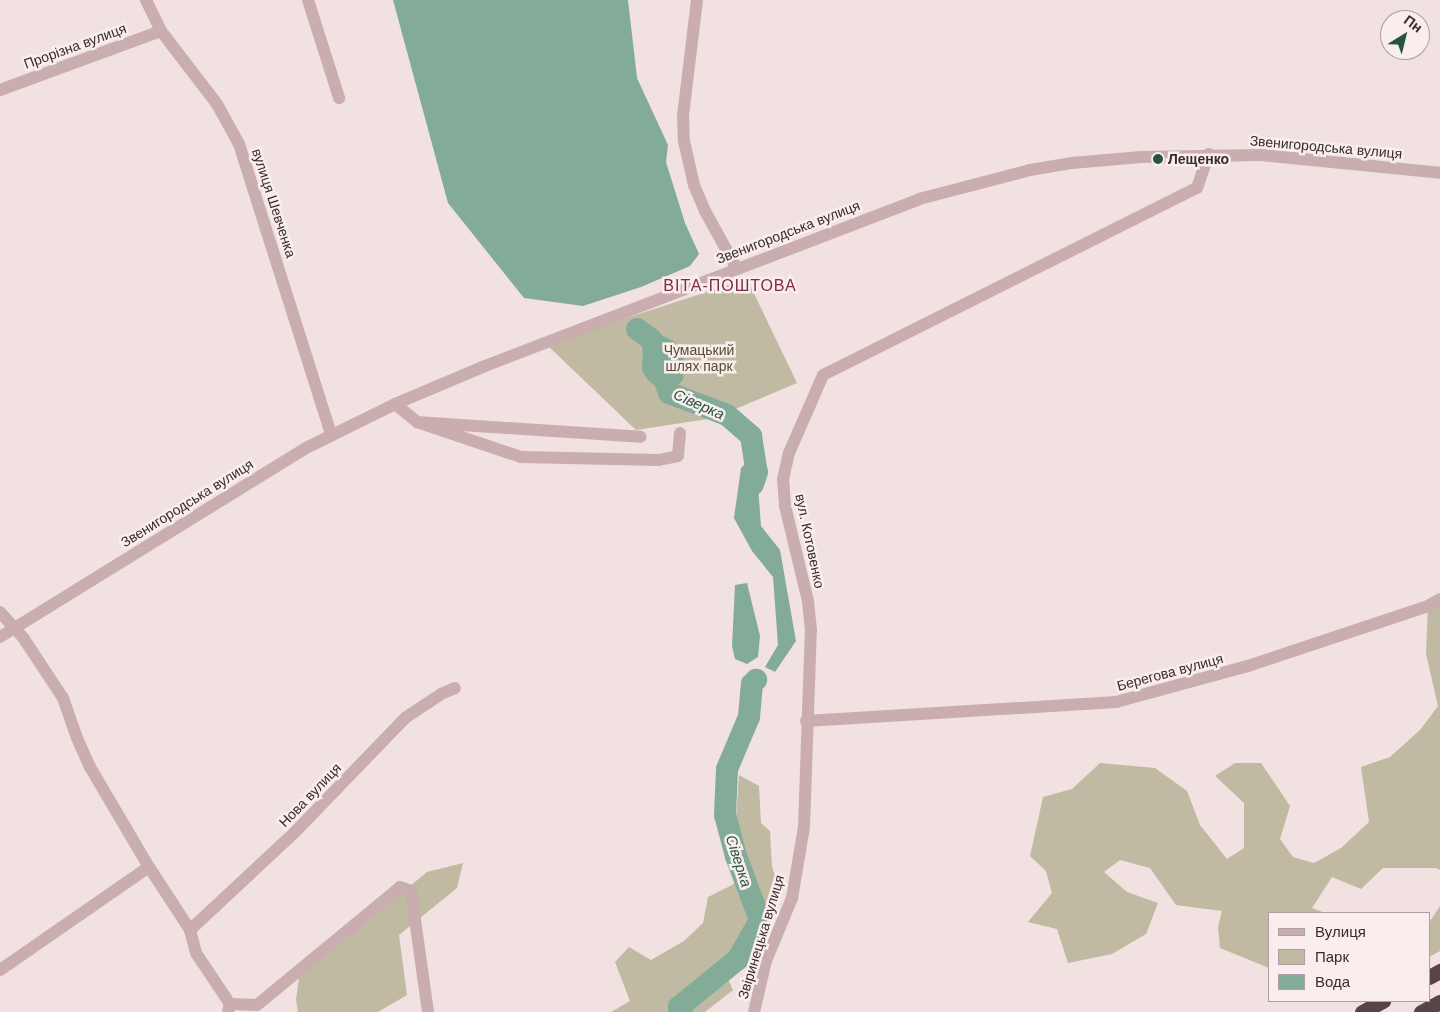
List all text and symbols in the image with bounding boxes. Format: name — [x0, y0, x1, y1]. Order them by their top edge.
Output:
north arrow — [1380, 10, 1430, 60]
text: Пн — [1401, 12, 1425, 36]
street label: Прорізна вулиця — [21, 20, 129, 72]
street label: Звенигородська вулиця — [1249, 132, 1403, 162]
street label: вулиця Шевченка — [248, 146, 300, 260]
place label: Лещенко — [1168, 151, 1229, 167]
marker: Лещенко — [1152, 153, 1164, 165]
street label: Звенигородська вулиця — [714, 197, 862, 267]
district label: ВІТА-ПОШТОВА — [662, 276, 798, 296]
park label: Чумацький шлях парк — [664, 342, 734, 374]
water label: Сіверка — [671, 385, 727, 423]
street label: Звенигородська вулиця — [118, 455, 256, 551]
street label: вул. Котовенко — [792, 492, 828, 590]
street label: Берегова вулиця — [1115, 650, 1225, 694]
street label: Нова вулиця — [275, 760, 345, 830]
water label: Сіверка — [722, 833, 756, 889]
street label: Звіринецька вулиця — [734, 873, 788, 1001]
legend — [1268, 912, 1430, 1002]
text: Вулиця — [1315, 923, 1366, 940]
text: Парк — [1315, 948, 1349, 965]
text: Вода — [1315, 973, 1350, 990]

